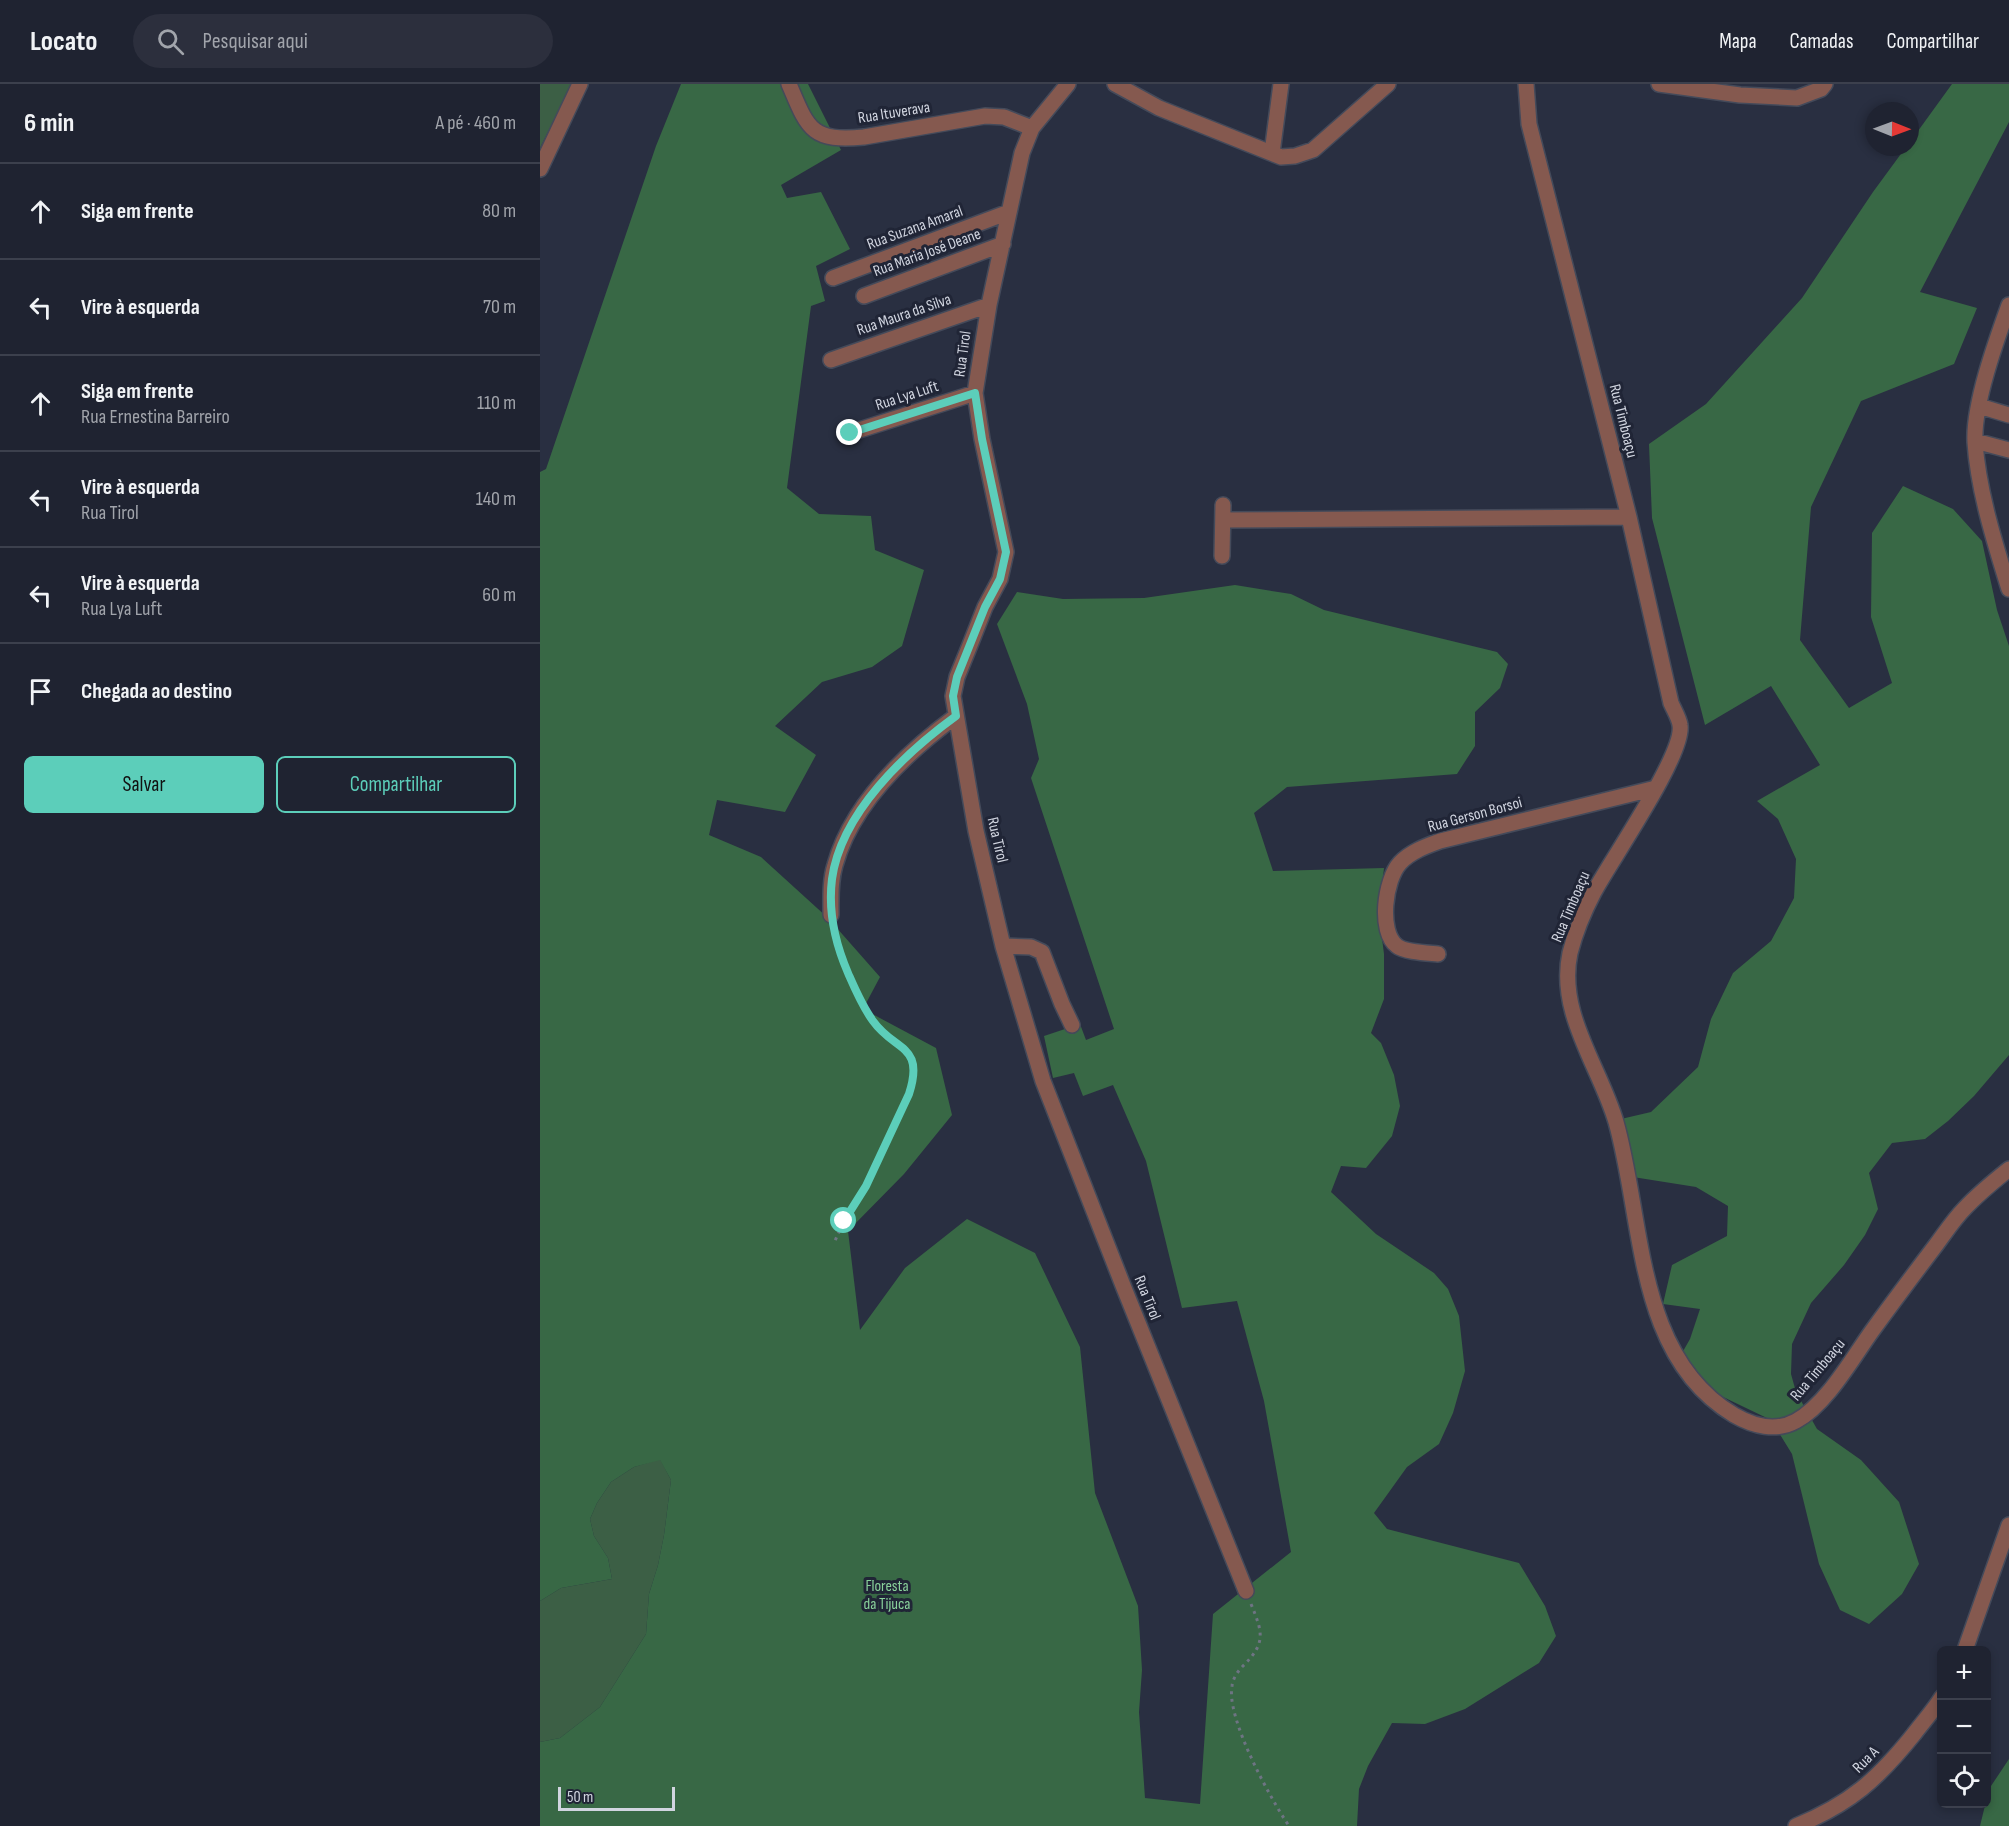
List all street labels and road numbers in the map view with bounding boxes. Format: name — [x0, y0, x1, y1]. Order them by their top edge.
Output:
street label: Rua Ituverava — [857, 98, 931, 128]
street label: Rua Suzana Amaral — [864, 202, 966, 254]
street label: Rua Maria José Deane — [871, 225, 983, 281]
street label: Rua Maura da Silva — [854, 290, 954, 340]
street label: Rua Tirol — [950, 330, 976, 378]
street label: Rua Lya Luft — [873, 377, 941, 415]
street label: Rua Timboaçu — [1605, 382, 1641, 460]
street label: Rua Gerson Borsoi — [1426, 793, 1524, 837]
street label: Rua Tirol — [983, 815, 1011, 865]
street label: Rua Timboaçu — [1548, 869, 1594, 945]
street label: Rua Tirol — [1130, 1273, 1164, 1323]
street label: Rua Timboaçu — [1787, 1335, 1849, 1405]
street label: Rua A — [1849, 1743, 1883, 1777]

